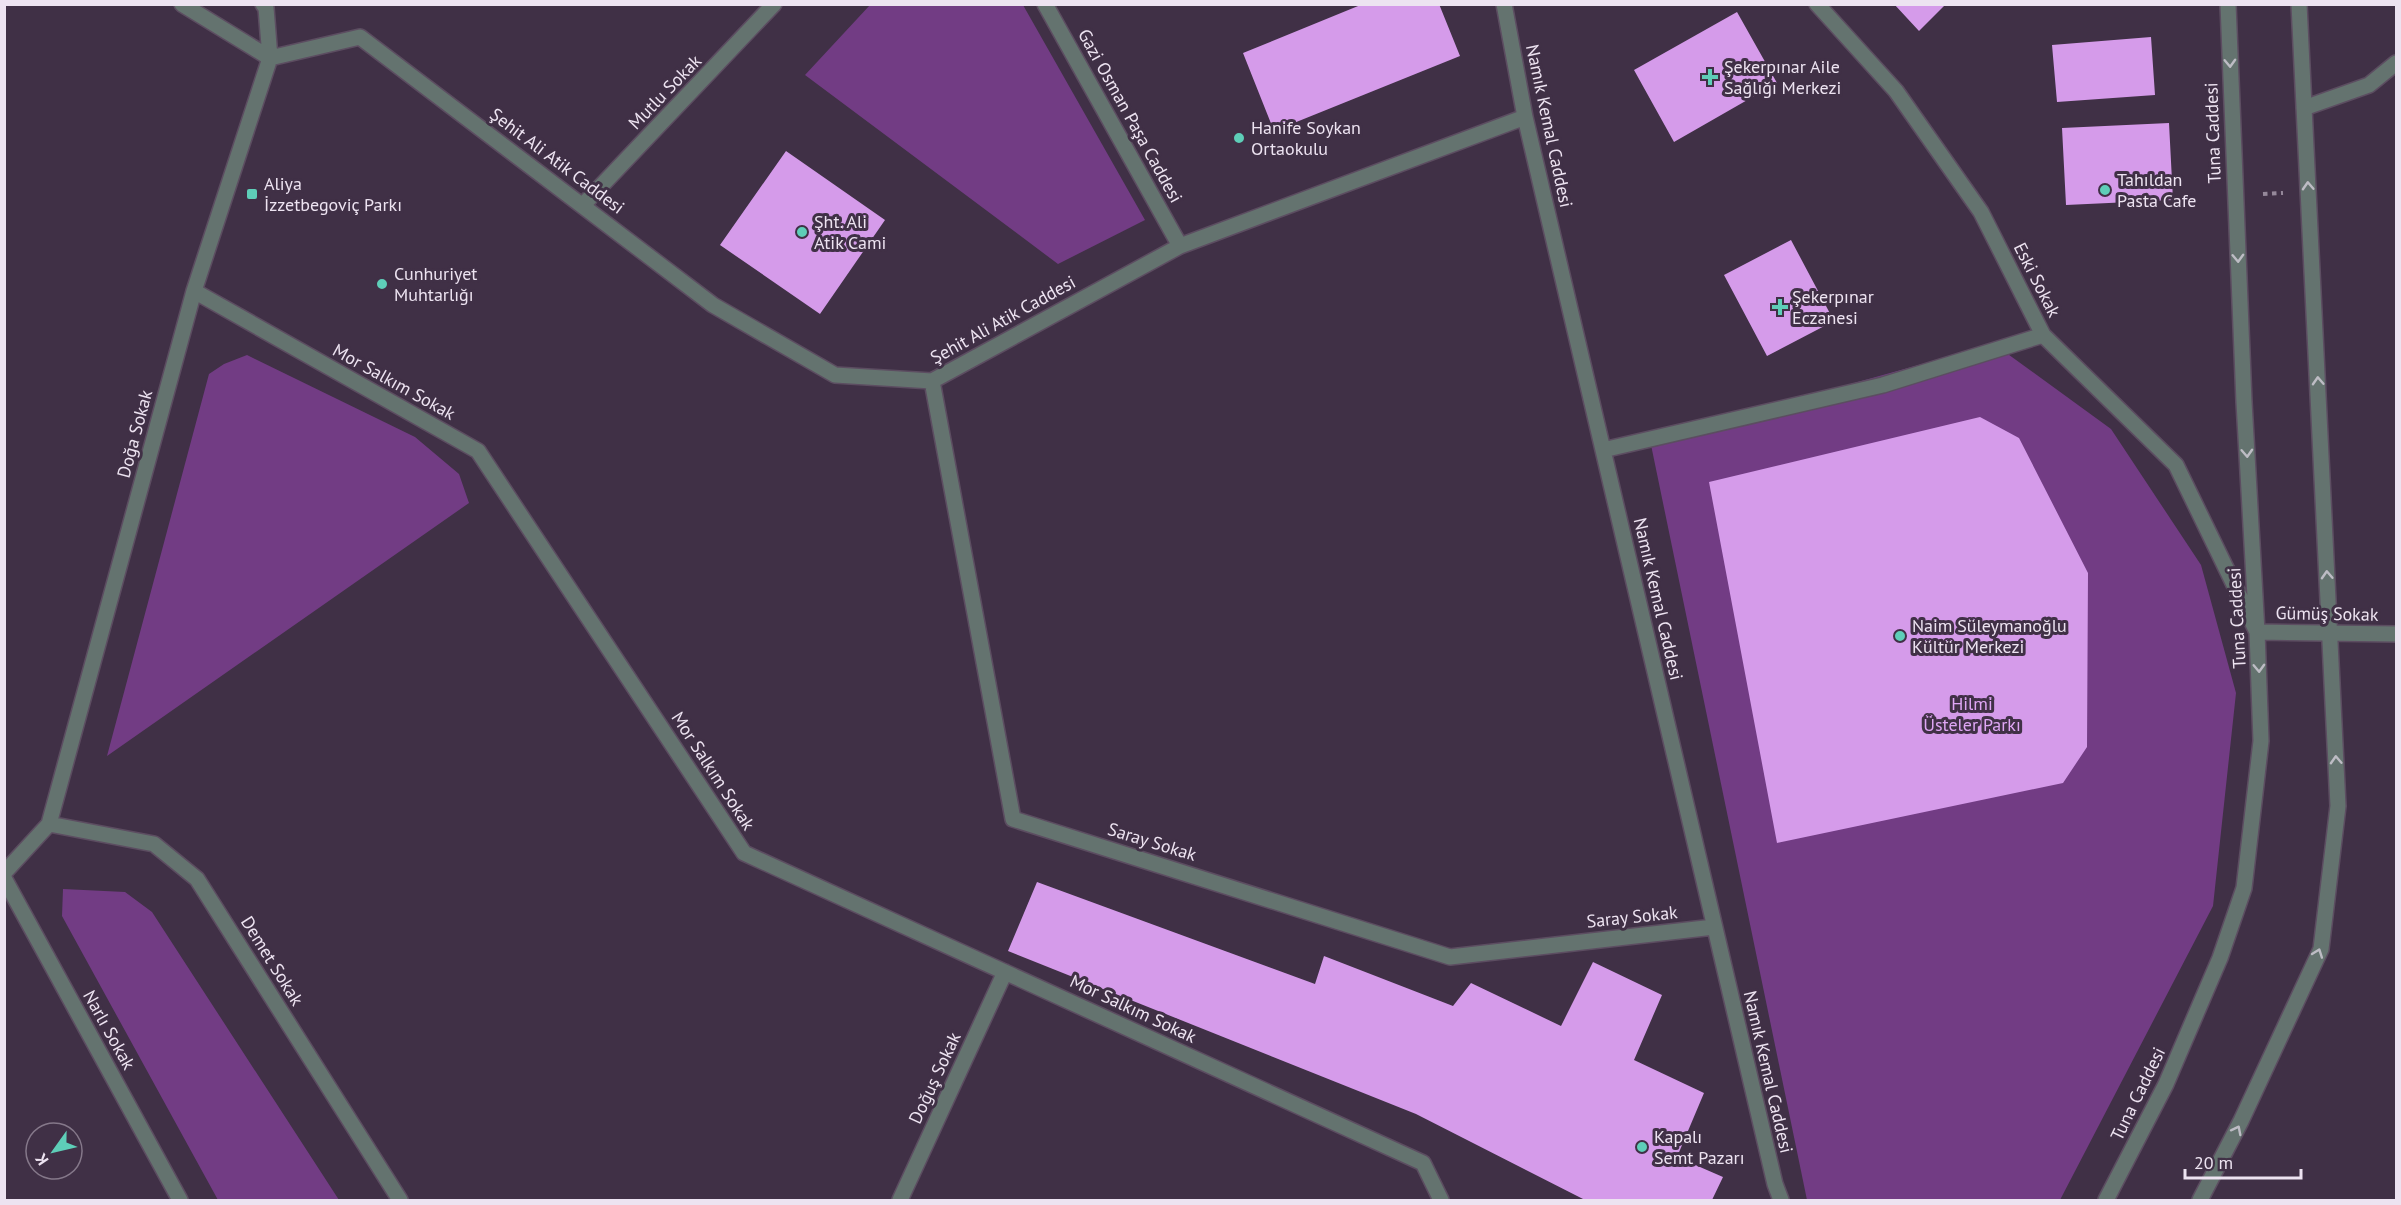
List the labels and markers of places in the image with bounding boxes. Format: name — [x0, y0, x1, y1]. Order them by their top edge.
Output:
place label: Şekerpınar Aile Sağlığı Merkezi — [1724, 55, 1841, 99]
marker: Şekerpınar Aile Sağlığı Merkezi — [1701, 68, 1719, 86]
place label: Hanife Soykan Ortaokulu — [1251, 116, 1361, 160]
marker: Hanife Soykan Ortaokulu — [1232, 131, 1246, 145]
place label: Tahıldan Pasta Cafe — [2117, 168, 2196, 212]
place label: Aliya İzzetbegoviç Parkı — [264, 172, 402, 216]
marker: Tahıldan Pasta Cafe — [2098, 183, 2112, 197]
marker: Aliya İzzetbegoviç Parkı — [245, 187, 259, 201]
place label: Şht. Ali Atik Cami — [814, 210, 886, 254]
marker: Şht. Ali Atik Cami — [795, 225, 809, 239]
place label: Cunhuriyet Muhtarlığı — [394, 262, 477, 306]
marker: Cunhuriyet Muhtarlığı — [375, 277, 389, 291]
place label: Şekerpınar Eczanesi — [1792, 285, 1874, 329]
marker: Şekerpınar Eczanesi — [1773, 300, 1787, 314]
place label: Naim Süleymanoğlu Kültür Merkezi — [1912, 614, 2067, 658]
marker: Naim Süleymanoğlu Kültür Merkezi — [1893, 629, 1907, 643]
place label: Kapalı Semt Pazarı — [1654, 1125, 1745, 1169]
marker: Kapalı Semt Pazarı — [1635, 1140, 1649, 1154]

